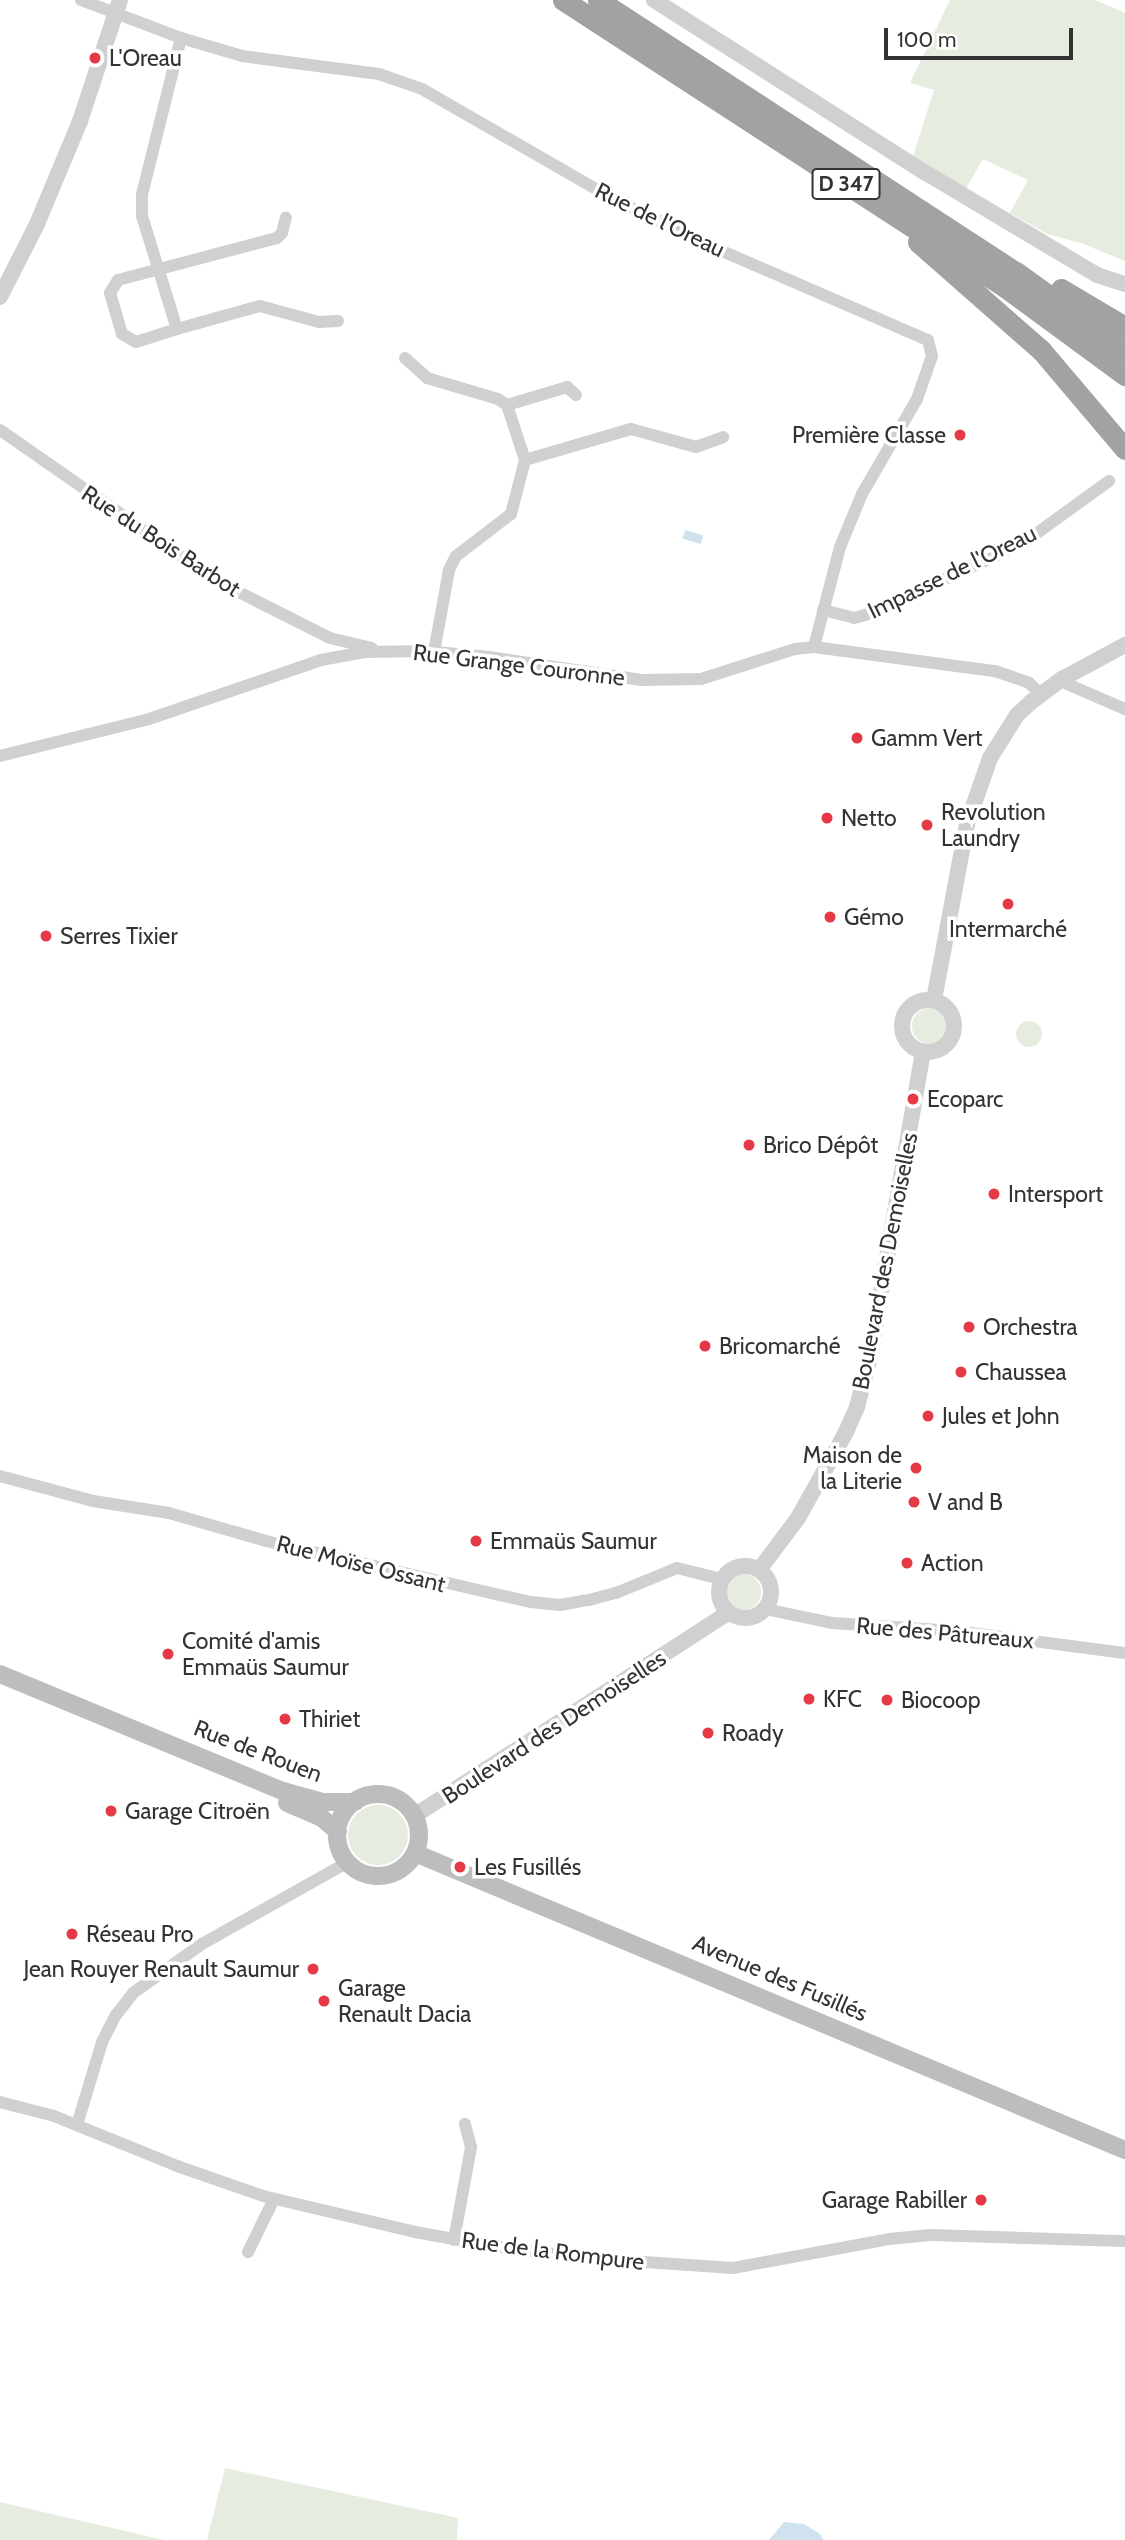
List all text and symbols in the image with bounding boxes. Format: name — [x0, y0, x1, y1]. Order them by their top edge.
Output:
scale bar — [887, 14, 1076, 58]
text: 100 m — [897, 27, 956, 52]
place label: L'Oreau — [109, 44, 182, 72]
marker: L'Oreau — [87, 50, 103, 66]
road number: D 347 — [811, 166, 881, 202]
street label: Rue de l'Oreau — [591, 177, 729, 263]
place label: Première Classe — [792, 421, 946, 449]
marker: Première Classe — [952, 427, 968, 443]
street label: Rue du Bois Barbot — [76, 479, 246, 603]
street label: Impasse de l'Oreau — [863, 519, 1041, 625]
street label: Rue Grange Couronne — [412, 638, 626, 692]
place label: Gamm Vert — [871, 724, 982, 752]
marker: Gamm Vert — [849, 730, 865, 746]
place label: Revolution Laundry — [941, 798, 1045, 852]
place label: Netto — [841, 804, 897, 832]
marker: Netto — [819, 810, 835, 826]
marker: Revolution Laundry — [919, 817, 935, 833]
marker: Intermarché — [1000, 896, 1016, 912]
place label: Gémo — [844, 903, 904, 931]
marker: Gémo — [822, 909, 838, 925]
place label: Intermarché — [949, 915, 1067, 943]
place label: Serres Tixier — [60, 922, 178, 950]
marker: Serres Tixier — [38, 928, 54, 944]
place label: Ecoparc — [927, 1085, 1004, 1113]
marker: Ecoparc — [905, 1091, 921, 1107]
street label: Boulevard des Demoiselles — [847, 1130, 923, 1392]
place label: Brico Dépôt — [763, 1131, 878, 1159]
marker: Brico Dépôt — [741, 1137, 757, 1153]
place label: Intersport — [1008, 1180, 1103, 1208]
marker: Intersport — [986, 1186, 1002, 1202]
place label: Orchestra — [983, 1313, 1078, 1341]
marker: Orchestra — [961, 1319, 977, 1335]
place label: Bricomarché — [719, 1332, 841, 1360]
marker: Bricomarché — [697, 1338, 713, 1354]
place label: Chaussea — [975, 1358, 1067, 1386]
marker: Chaussea — [953, 1364, 969, 1380]
place label: Jules et John — [942, 1402, 1060, 1430]
marker: Jules et John — [920, 1408, 936, 1424]
place label: Maison de la Literie — [803, 1441, 902, 1495]
marker: Maison de la Literie — [908, 1460, 924, 1476]
place label: V and B — [928, 1488, 1003, 1516]
marker: V and B — [906, 1494, 922, 1510]
place label: Emmaüs Saumur — [490, 1527, 657, 1555]
street label: Rue Moïse Ossant — [274, 1530, 448, 1598]
marker: Emmaüs Saumur — [468, 1533, 484, 1549]
place label: Action — [921, 1549, 983, 1577]
marker: Action — [899, 1555, 915, 1571]
street label: Rue des Pâtureaux — [855, 1611, 1035, 1655]
place label: Comité d'amis Emmaüs Saumur — [182, 1627, 349, 1681]
street label: Boulevard des Demoiselles — [437, 1644, 671, 1810]
marker: Comité d'amis Emmaüs Saumur — [160, 1646, 176, 1662]
place label: KFC — [823, 1685, 862, 1713]
place label: Biocoop — [901, 1686, 981, 1714]
marker: KFC — [801, 1691, 817, 1707]
marker: Biocoop — [879, 1692, 895, 1708]
place label: Thiriet — [299, 1705, 360, 1733]
marker: Thiriet — [277, 1711, 293, 1727]
street label: Rue de Rouen — [190, 1714, 326, 1788]
place label: Roady — [722, 1719, 784, 1747]
marker: Roady — [700, 1725, 716, 1741]
place label: Garage Citroën — [125, 1797, 270, 1825]
marker: Garage Citroën — [103, 1803, 119, 1819]
place label: Les Fusillés — [474, 1853, 581, 1881]
marker: Les Fusillés — [452, 1859, 468, 1875]
place label: Réseau Pro — [86, 1920, 193, 1948]
marker: Réseau Pro — [64, 1926, 80, 1942]
street label: Avenue des Fusillés — [689, 1929, 871, 2027]
place label: Jean Rouyer Renault Saumur — [23, 1955, 299, 1983]
marker: Jean Rouyer Renault Saumur — [305, 1961, 321, 1977]
place label: Garage Renault Dacia — [338, 1974, 471, 2028]
marker: Garage Renault Dacia — [316, 1993, 332, 2009]
place label: Garage Rabiller — [822, 2186, 967, 2214]
marker: Garage Rabiller — [973, 2192, 989, 2208]
street label: Rue de la Rompure — [460, 2226, 646, 2276]

